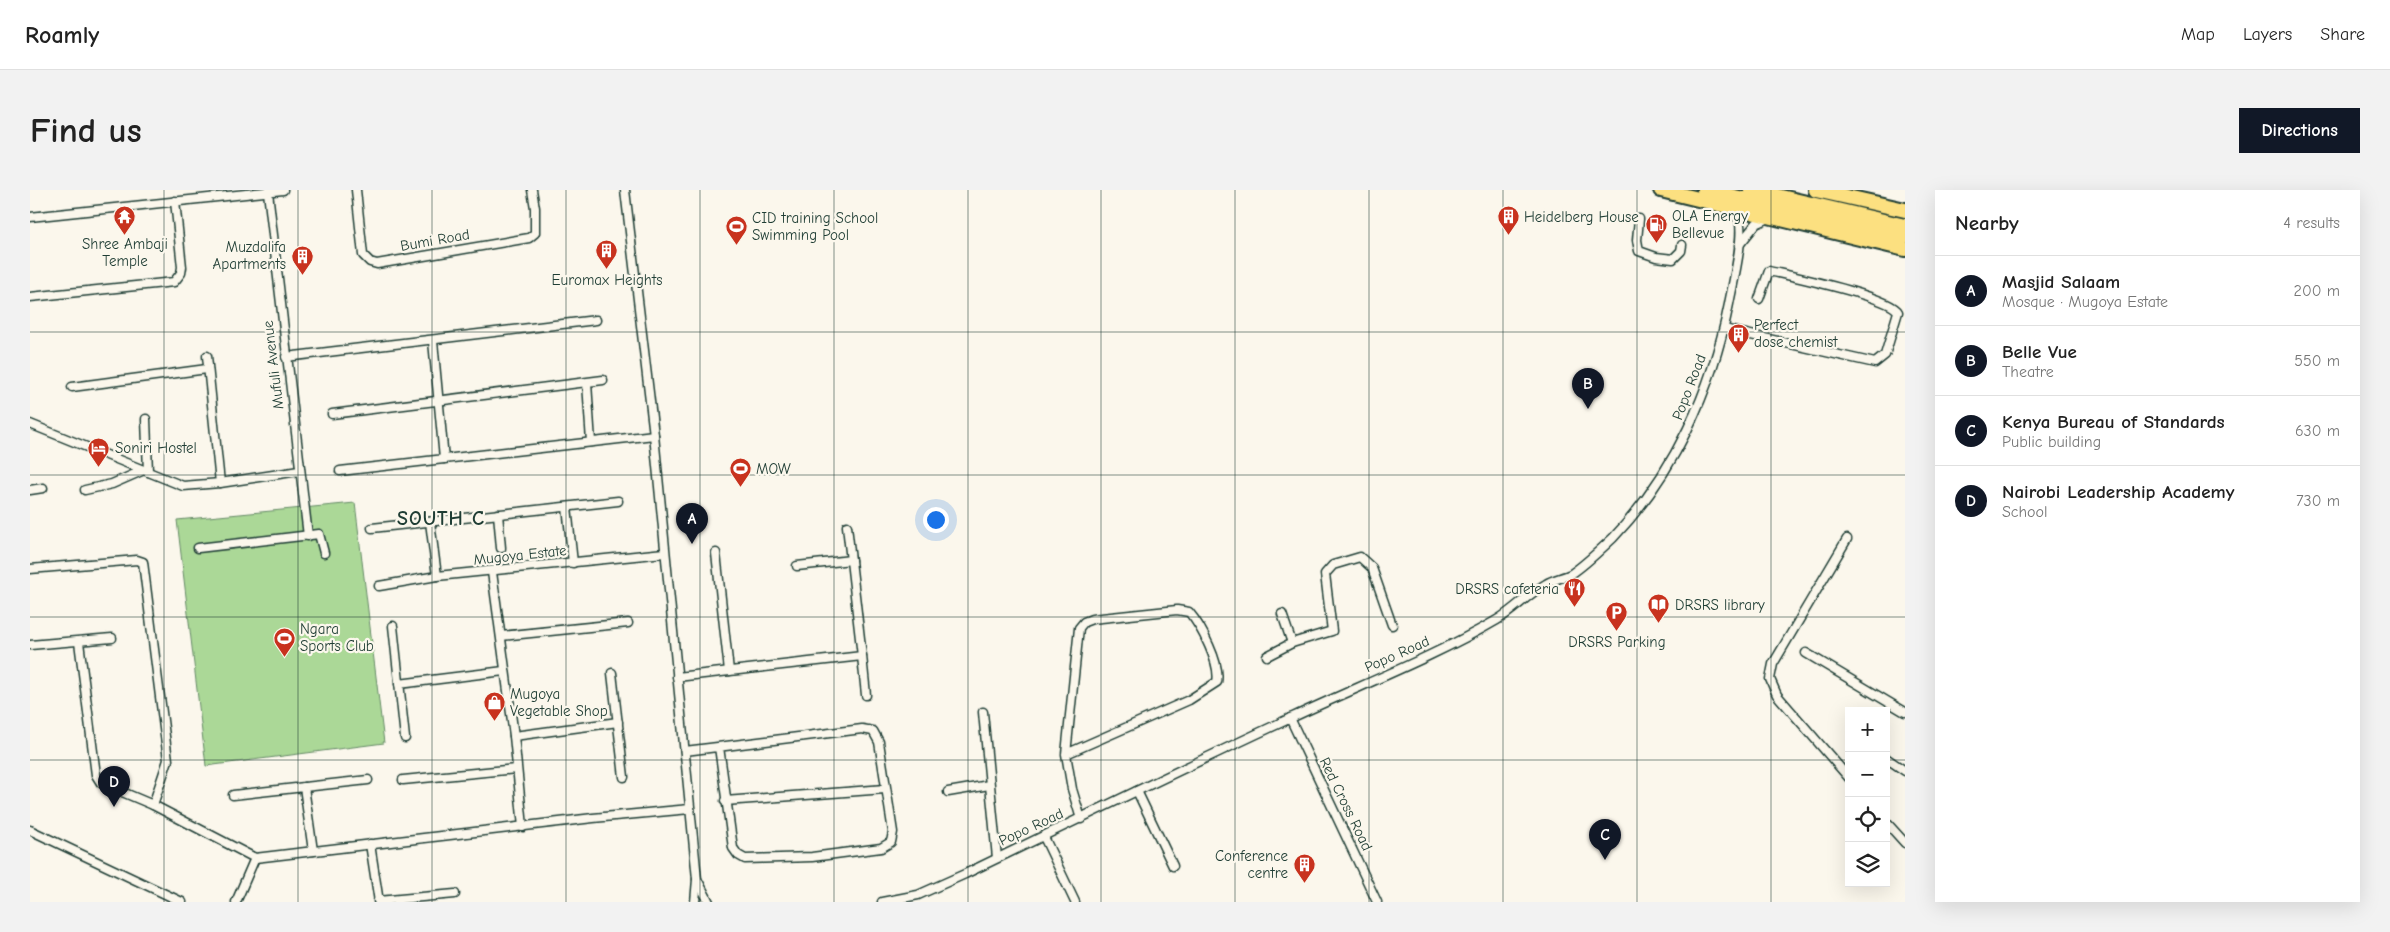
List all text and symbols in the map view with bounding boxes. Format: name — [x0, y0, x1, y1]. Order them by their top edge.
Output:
text: Roamly — [25, 21, 99, 49]
text: Map — [2181, 24, 2215, 45]
text: Layers — [2243, 24, 2292, 45]
text: Share — [2320, 24, 2365, 45]
button: Directions — [2239, 108, 2360, 153]
text: Find us — [30, 110, 142, 151]
temple icon: Shree Ambaji Temple — [113, 204, 137, 235]
building icon: Heidelberg House — [1496, 205, 1520, 236]
place label: OLA Energy Bellevue — [1672, 207, 1748, 242]
place label: Heidelberg House — [1524, 208, 1639, 226]
place label: CID training School Swimming Pool — [752, 209, 878, 244]
text: Nearby — [1955, 211, 2019, 235]
fuel station icon: OLA Energy Bellevue — [1644, 213, 1668, 244]
text: 4 results — [2283, 214, 2340, 232]
sports icon: CID training School Swimming Pool — [724, 215, 748, 246]
street label: Bumi Road — [399, 225, 471, 255]
place label: Shree Ambaji Temple — [82, 235, 168, 270]
place label: Muzdalifa Apartments — [213, 238, 286, 273]
building icon: Euromax Heights — [595, 239, 619, 270]
building icon: Muzdalifa Apartments — [290, 244, 314, 275]
place label: Euromax Heights — [552, 271, 662, 289]
text: Masjid Salaam — [2002, 271, 2120, 293]
text: A — [1967, 282, 1975, 300]
text: 200 m — [2294, 282, 2340, 300]
text: Mosque · Mugoya Estate — [2002, 293, 2168, 311]
place label: Perfect dose chemist — [1754, 316, 1838, 351]
street label: Mufuli Avenue — [259, 319, 287, 410]
building icon: Perfect dose chemist — [1726, 322, 1750, 353]
text: Belle Vue — [2002, 341, 2077, 363]
street label: Popo Road — [1668, 352, 1710, 422]
text: B — [1966, 352, 1976, 370]
text: 550 m — [2294, 352, 2340, 370]
text: Theatre — [2002, 363, 2054, 381]
pin: B — [1572, 368, 1604, 409]
text: Kenya Bureau of Standards — [2002, 411, 2225, 433]
text: C — [1966, 422, 1976, 440]
text: 630 m — [2295, 422, 2340, 440]
text: Public building — [2002, 433, 2101, 451]
hotel icon: Soniri Hostel — [87, 436, 111, 467]
place label: Soniri Hostel — [115, 439, 197, 457]
sports icon: MOW — [728, 457, 752, 488]
place label: MOW — [756, 460, 791, 478]
text: Nairobi Leadership Academy — [2002, 481, 2234, 503]
text: D — [1966, 492, 1976, 510]
text: 730 m — [2296, 492, 2340, 510]
pin: A — [676, 503, 708, 544]
text: School — [2002, 503, 2048, 521]
district label: SOUTH C — [397, 507, 485, 530]
your location — [923, 507, 949, 533]
street label: Mugoya Estate — [473, 541, 568, 569]
restaurant icon: DRSRS cafeteria — [1563, 577, 1587, 608]
place label: DRSRS cafeteria — [1455, 580, 1559, 598]
library icon: DRSRS library — [1647, 593, 1671, 624]
place label: DRSRS library — [1675, 596, 1765, 614]
parking icon: DRSRS Parking — [1605, 601, 1629, 632]
place label: Ngara Sports Club — [300, 620, 374, 655]
sports icon: Ngara Sports Club — [272, 626, 296, 657]
street label: Popo Road — [1362, 632, 1432, 676]
place label: DRSRS Parking — [1568, 633, 1666, 651]
place label: Mugoya Vegetable Shop — [510, 685, 608, 720]
shop icon: Mugoya Vegetable Shop — [482, 691, 506, 722]
map controls — [1845, 707, 1890, 887]
button: + — [1845, 707, 1890, 752]
button: − — [1845, 752, 1890, 797]
street label: Red Cross Road — [1316, 754, 1376, 854]
pin: D — [98, 766, 130, 807]
button: locate — [1845, 797, 1890, 842]
street label: Popo Road — [996, 804, 1066, 850]
pin: C — [1589, 819, 1621, 860]
button: layers — [1845, 842, 1890, 887]
place label: Conference centre — [1215, 847, 1288, 882]
building icon: Conference centre — [1292, 853, 1316, 884]

